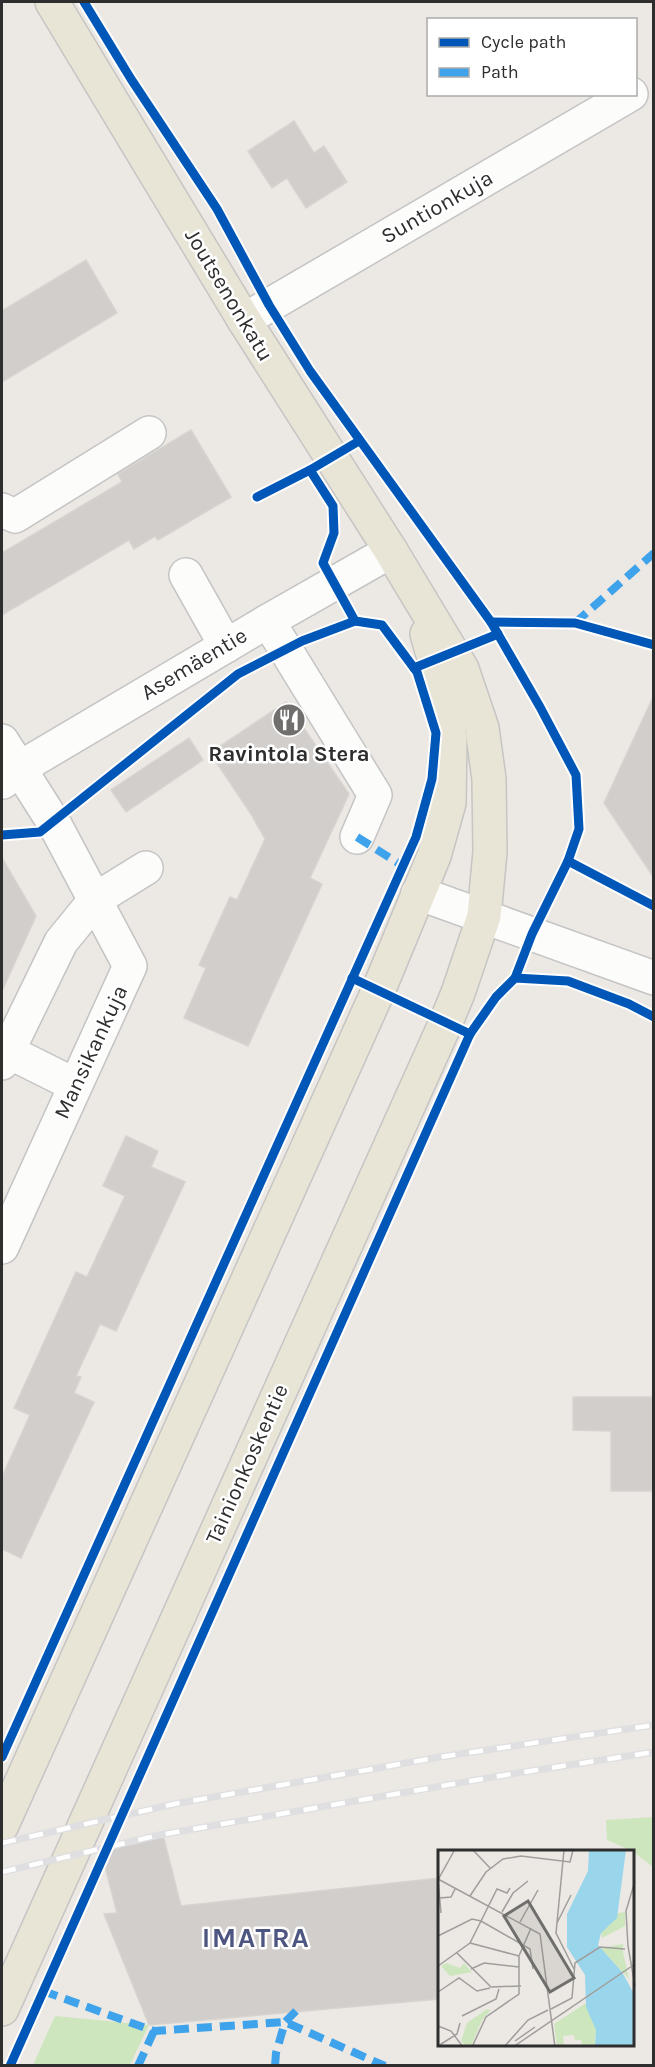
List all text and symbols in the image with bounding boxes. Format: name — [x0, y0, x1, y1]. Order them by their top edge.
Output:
legend — [427, 18, 637, 96]
text: Cycle path — [481, 31, 566, 53]
text: Path — [481, 61, 519, 83]
street label: Suntionkuja — [376, 165, 498, 249]
street label: Joutsenonkatu — [179, 224, 279, 366]
street label: Asemäentie — [136, 622, 252, 706]
restaurant icon: Ravintola Stera — [271, 702, 307, 738]
place label: Ravintola Stera — [208, 741, 370, 767]
street label: Mansikankuja — [49, 981, 133, 1123]
street label: Tainionkoskentie — [200, 1380, 294, 1548]
inset map — [438, 1850, 634, 2046]
district label: IMATRA — [202, 1921, 310, 1954]

